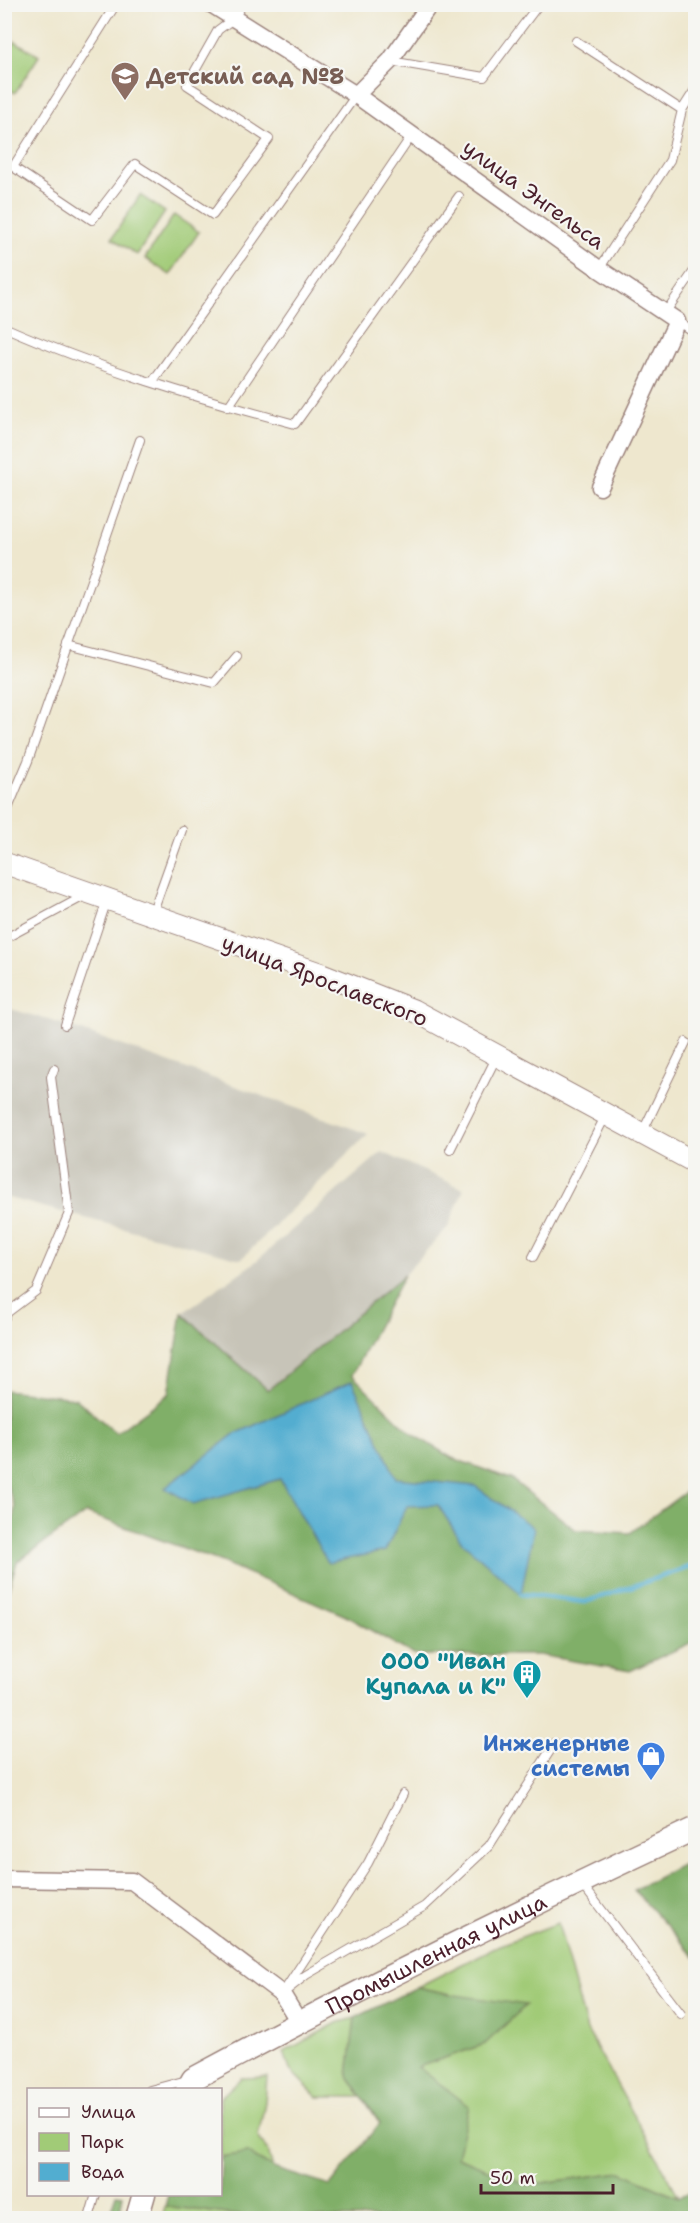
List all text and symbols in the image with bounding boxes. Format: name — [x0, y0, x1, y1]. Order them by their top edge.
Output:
school or university icon: Детский сад №8 — [109, 60, 141, 102]
place label: Детский сад №8 — [146, 62, 345, 91]
street label: улица Энгельса — [457, 133, 611, 256]
street label: улица Ярославского — [217, 928, 432, 1033]
place label: ООО "Иван Купала и К" — [365, 1647, 506, 1701]
building icon: ООО "Иван Купала и К" — [511, 1658, 543, 1700]
place label: Инженерные системы — [483, 1729, 630, 1783]
shop icon: Инженерные системы — [635, 1740, 667, 1782]
street label: Промышленная улица — [321, 1887, 552, 2021]
legend — [27, 2088, 222, 2196]
text: Улица — [81, 2100, 135, 2124]
text: Парк — [81, 2130, 124, 2154]
scale bar — [481, 2157, 613, 2195]
text: Вода — [81, 2160, 124, 2184]
text: 50 m — [490, 2166, 535, 2190]

